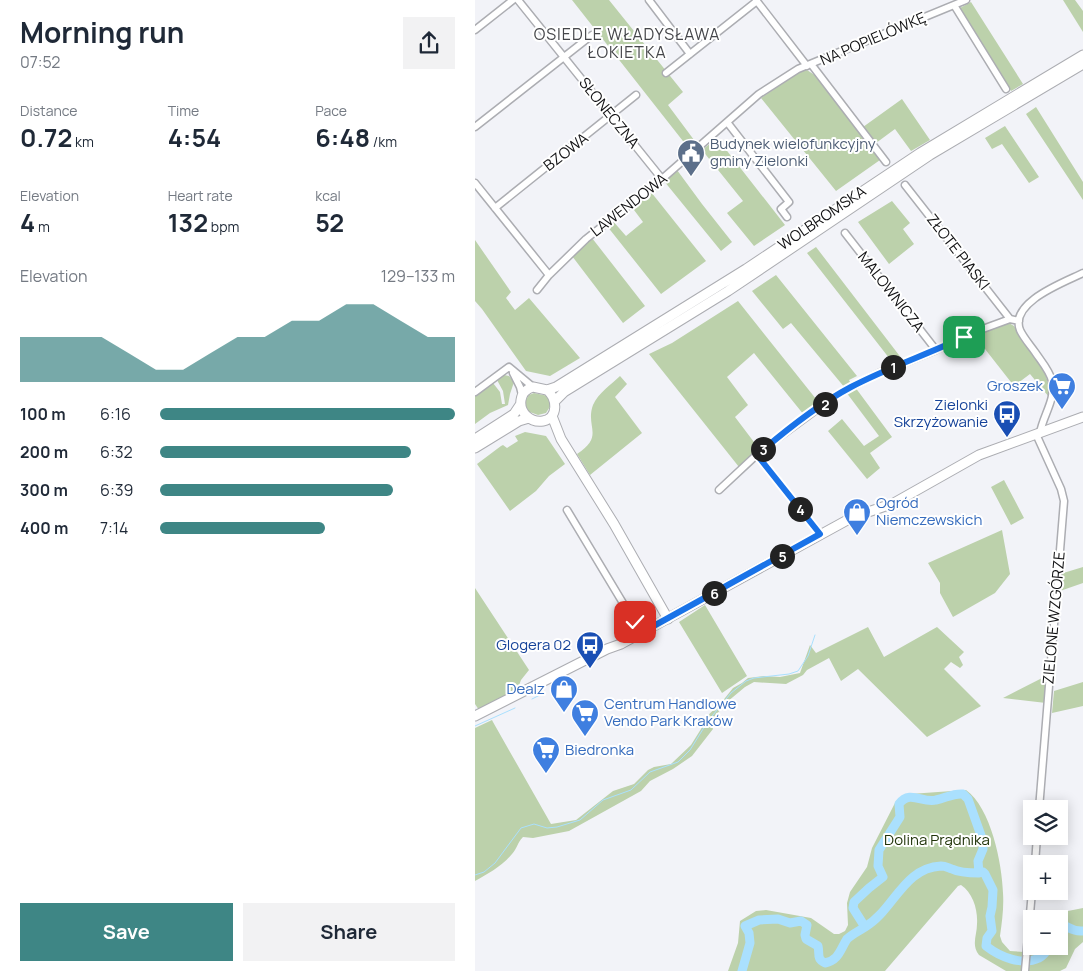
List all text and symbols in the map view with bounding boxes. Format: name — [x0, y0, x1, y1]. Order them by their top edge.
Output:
street label: NA POPIELÓWKĘ — [817, 7, 929, 70]
text: Morning run — [20, 13, 184, 51]
button: share — [403, 17, 455, 69]
district label: OSIEDLE WŁADYSŁAWA ŁOKIETKA — [534, 23, 720, 63]
text: 07:52 — [20, 51, 60, 73]
street label: SŁONECZNA — [574, 73, 645, 153]
text: Distance — [20, 101, 77, 120]
text: Time — [168, 101, 199, 120]
text: Pace — [315, 101, 347, 120]
text: 0.72 — [20, 120, 72, 155]
text: 4:54 — [168, 120, 221, 155]
text: 6:48 — [315, 120, 370, 155]
street label: BZOWA — [539, 127, 593, 176]
text: km — [72, 132, 94, 151]
text: /km — [370, 132, 397, 151]
place label: Budynek wielofunkcyjny gminy Zielonki — [710, 133, 876, 171]
public building icon: Budynek wielofunkcyjny gminy Zielonki — [676, 138, 706, 177]
street label: LAWENDOWA — [586, 168, 672, 241]
street label: WOLBROMSKA — [774, 180, 870, 255]
text: Elevation — [20, 186, 79, 205]
text: Heart rate — [168, 186, 233, 205]
text: kcal — [315, 186, 341, 205]
text: 4 — [20, 205, 35, 240]
text: 132 — [168, 205, 208, 240]
text: 52 — [315, 205, 344, 240]
street label: ZŁOTE PIASKI — [922, 209, 995, 294]
text: m — [35, 217, 50, 236]
text: bpm — [208, 217, 239, 236]
street label: MALOWNICZA — [853, 247, 930, 337]
text: Elevation — [20, 265, 88, 287]
text: 129–133 m — [381, 265, 455, 287]
pin — [943, 316, 985, 358]
icon: arrive — [950, 323, 978, 351]
pin: 1 — [881, 354, 905, 380]
text: 1 — [890, 358, 897, 377]
supermarket icon: Groszek — [1047, 371, 1077, 410]
place label: Groszek — [987, 375, 1044, 396]
pin: 2 — [813, 392, 837, 416]
place label: Zielonki Skrzyżowanie — [894, 394, 988, 432]
text: 2 — [821, 395, 830, 414]
bus stop icon: Zielonki Skrzyżowanie — [992, 399, 1022, 438]
text: 100 m — [20, 403, 66, 425]
text: 6:16 — [100, 403, 131, 425]
pin: 3 — [751, 436, 775, 462]
text: 3 — [759, 440, 768, 459]
text: 200 m — [20, 441, 68, 463]
text: 6:32 — [100, 441, 133, 463]
text: 300 m — [20, 479, 68, 501]
text: 6:39 — [100, 479, 134, 501]
place label: Ogród Niemczewskich — [876, 492, 982, 530]
pin: 4 — [787, 496, 813, 522]
shop icon: Ogród Niemczewskich — [842, 497, 872, 536]
text: 4 — [796, 500, 805, 519]
text: 400 m — [20, 517, 68, 539]
text: 7:14 — [100, 517, 129, 539]
pin: 5 — [769, 544, 795, 568]
text: 5 — [778, 547, 787, 566]
street label: ZIELONE WZGÓRZE — [1037, 551, 1070, 685]
pin: 6 — [701, 580, 727, 606]
text: 6 — [710, 584, 719, 603]
pin — [614, 601, 656, 643]
icon: check — [621, 608, 649, 636]
bus stop icon: Glogera 02 — [575, 630, 605, 669]
place label: Glogera 02 — [496, 634, 571, 655]
shop icon: Dealz — [549, 674, 579, 713]
place label: Dealz — [507, 678, 545, 699]
place label: Centrum Handlowe Vendo Park Kraków — [604, 693, 737, 731]
supermarket icon: Centrum Handlowe Vendo Park Kraków — [570, 698, 600, 737]
supermarket icon: Biedronka — [531, 735, 561, 774]
place label: Biedronka — [565, 739, 634, 760]
map controls — [1023, 800, 1068, 955]
button: layers — [1023, 800, 1068, 845]
park label: Dolina Prądnika — [884, 829, 990, 850]
button: + — [1023, 855, 1068, 900]
button: Save — [20, 903, 233, 961]
button: Share — [243, 903, 455, 961]
button: − — [1023, 910, 1068, 955]

